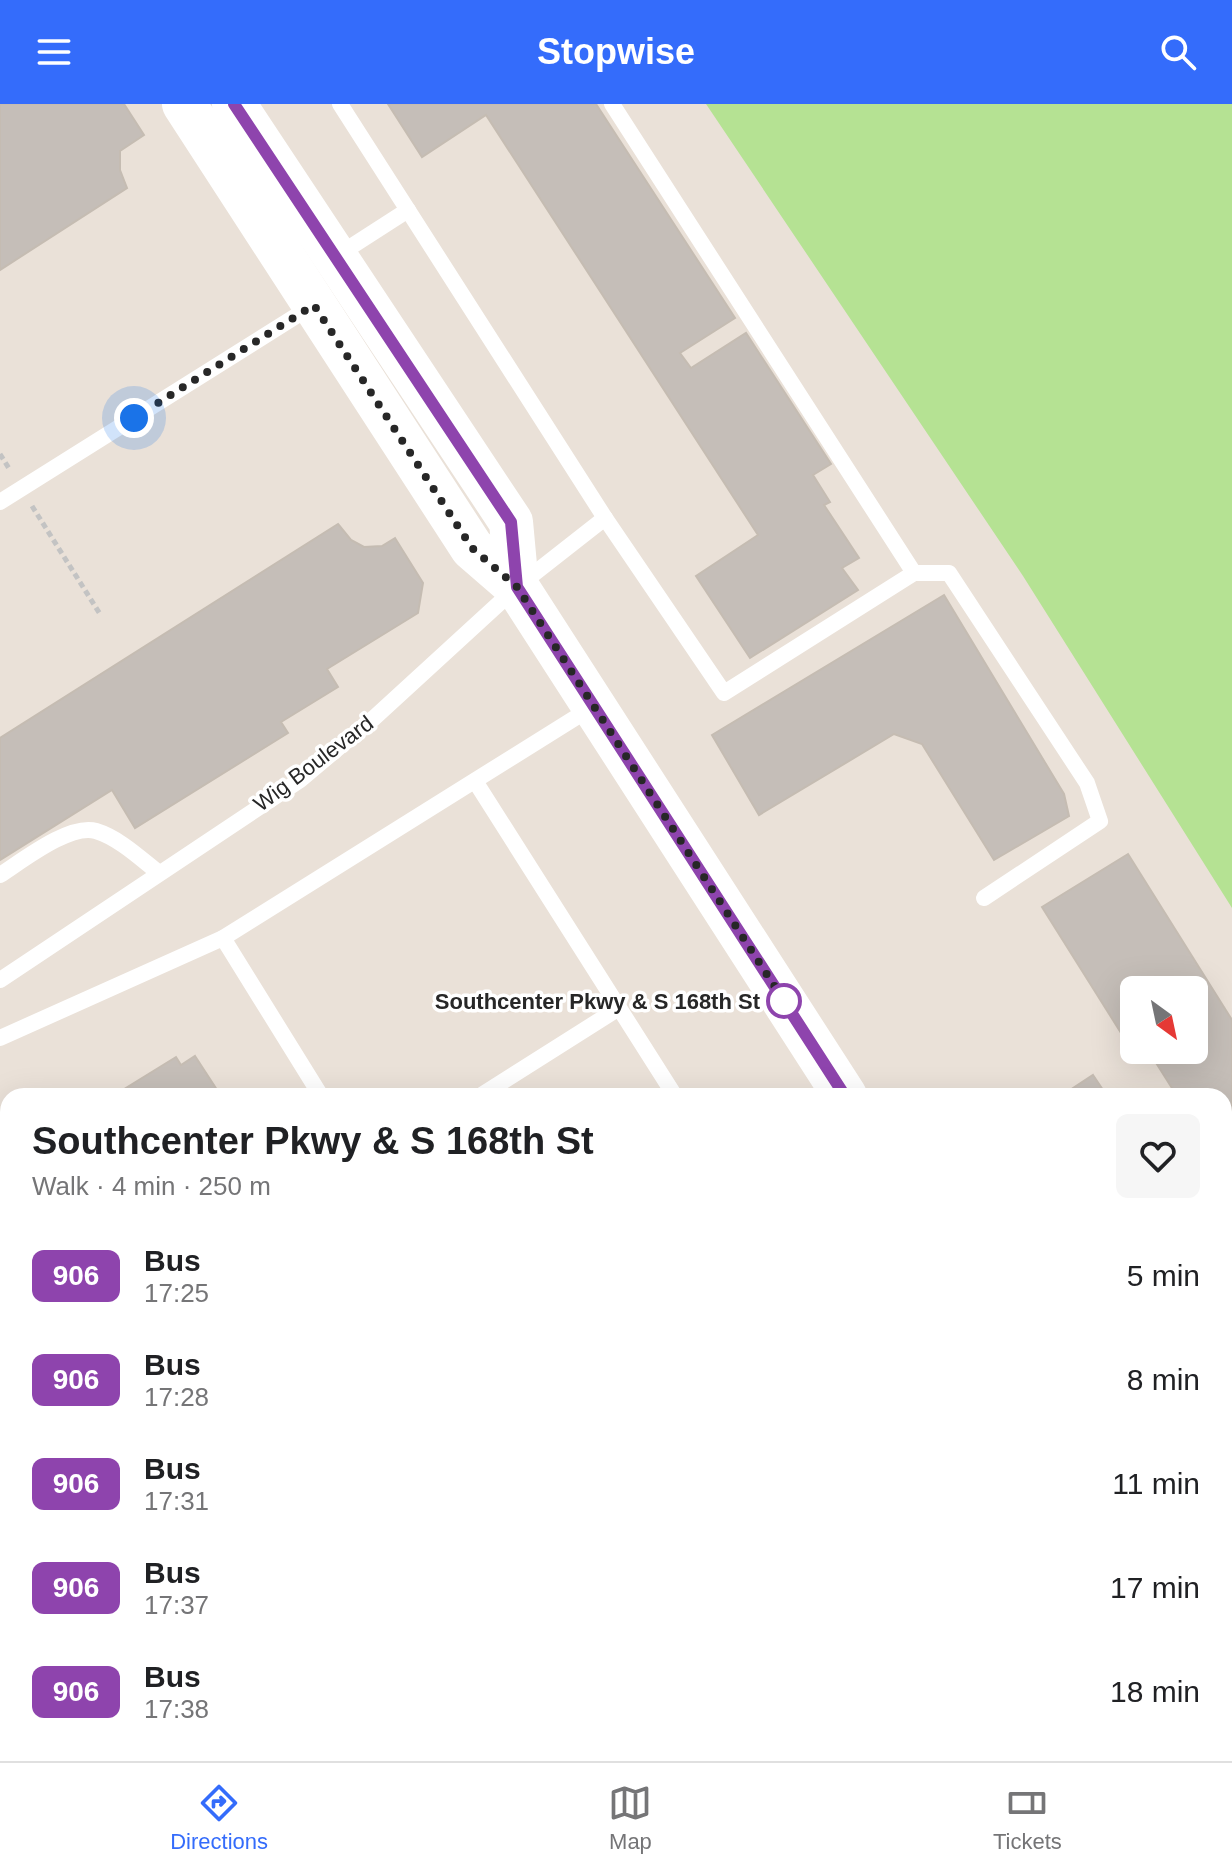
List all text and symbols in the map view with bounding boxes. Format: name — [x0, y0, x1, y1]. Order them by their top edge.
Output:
icon: menu — [32, 30, 76, 74]
icon: search — [1156, 30, 1200, 74]
text: Stopwise — [537, 31, 695, 72]
your location — [114, 398, 154, 438]
street label: Wig Boulevard — [249, 710, 378, 816]
north arrow — [1120, 976, 1208, 1064]
map controls — [1120, 976, 1208, 1064]
marker: Southcenter Pkwy & S 168th St — [767, 984, 801, 1018]
place label: Southcenter Pkwy & S 168th St — [435, 989, 761, 1014]
button: heart — [1116, 1114, 1200, 1198]
text: Southcenter Pkwy & S 168th St — [32, 1120, 594, 1162]
text: Walk · 4 min · 250 m — [32, 1171, 271, 1201]
text: Bus — [144, 1244, 201, 1277]
text: 5 min — [1127, 1259, 1200, 1292]
text: 906 — [53, 1260, 99, 1291]
text: 17:25 — [144, 1278, 209, 1308]
text: Bus — [144, 1348, 201, 1381]
text: 8 min — [1127, 1363, 1200, 1396]
text: 906 — [53, 1364, 99, 1395]
text: 17:28 — [144, 1382, 209, 1412]
text: Bus — [144, 1452, 201, 1485]
text: 11 min — [1112, 1467, 1200, 1500]
text: 906 — [53, 1468, 99, 1499]
text: 17:31 — [144, 1486, 209, 1516]
text: Bus — [144, 1556, 201, 1589]
text: 17 min — [1110, 1571, 1200, 1604]
text: 906 — [53, 1572, 99, 1603]
text: 17:37 — [144, 1590, 209, 1620]
text: Bus — [144, 1660, 201, 1693]
text: 18 min — [1110, 1675, 1200, 1708]
text: 906 — [53, 1676, 99, 1707]
text: 17:38 — [144, 1694, 209, 1724]
tab: Directions — [170, 1781, 268, 1855]
tab: Map — [608, 1781, 652, 1855]
tab: Tickets — [993, 1781, 1062, 1855]

